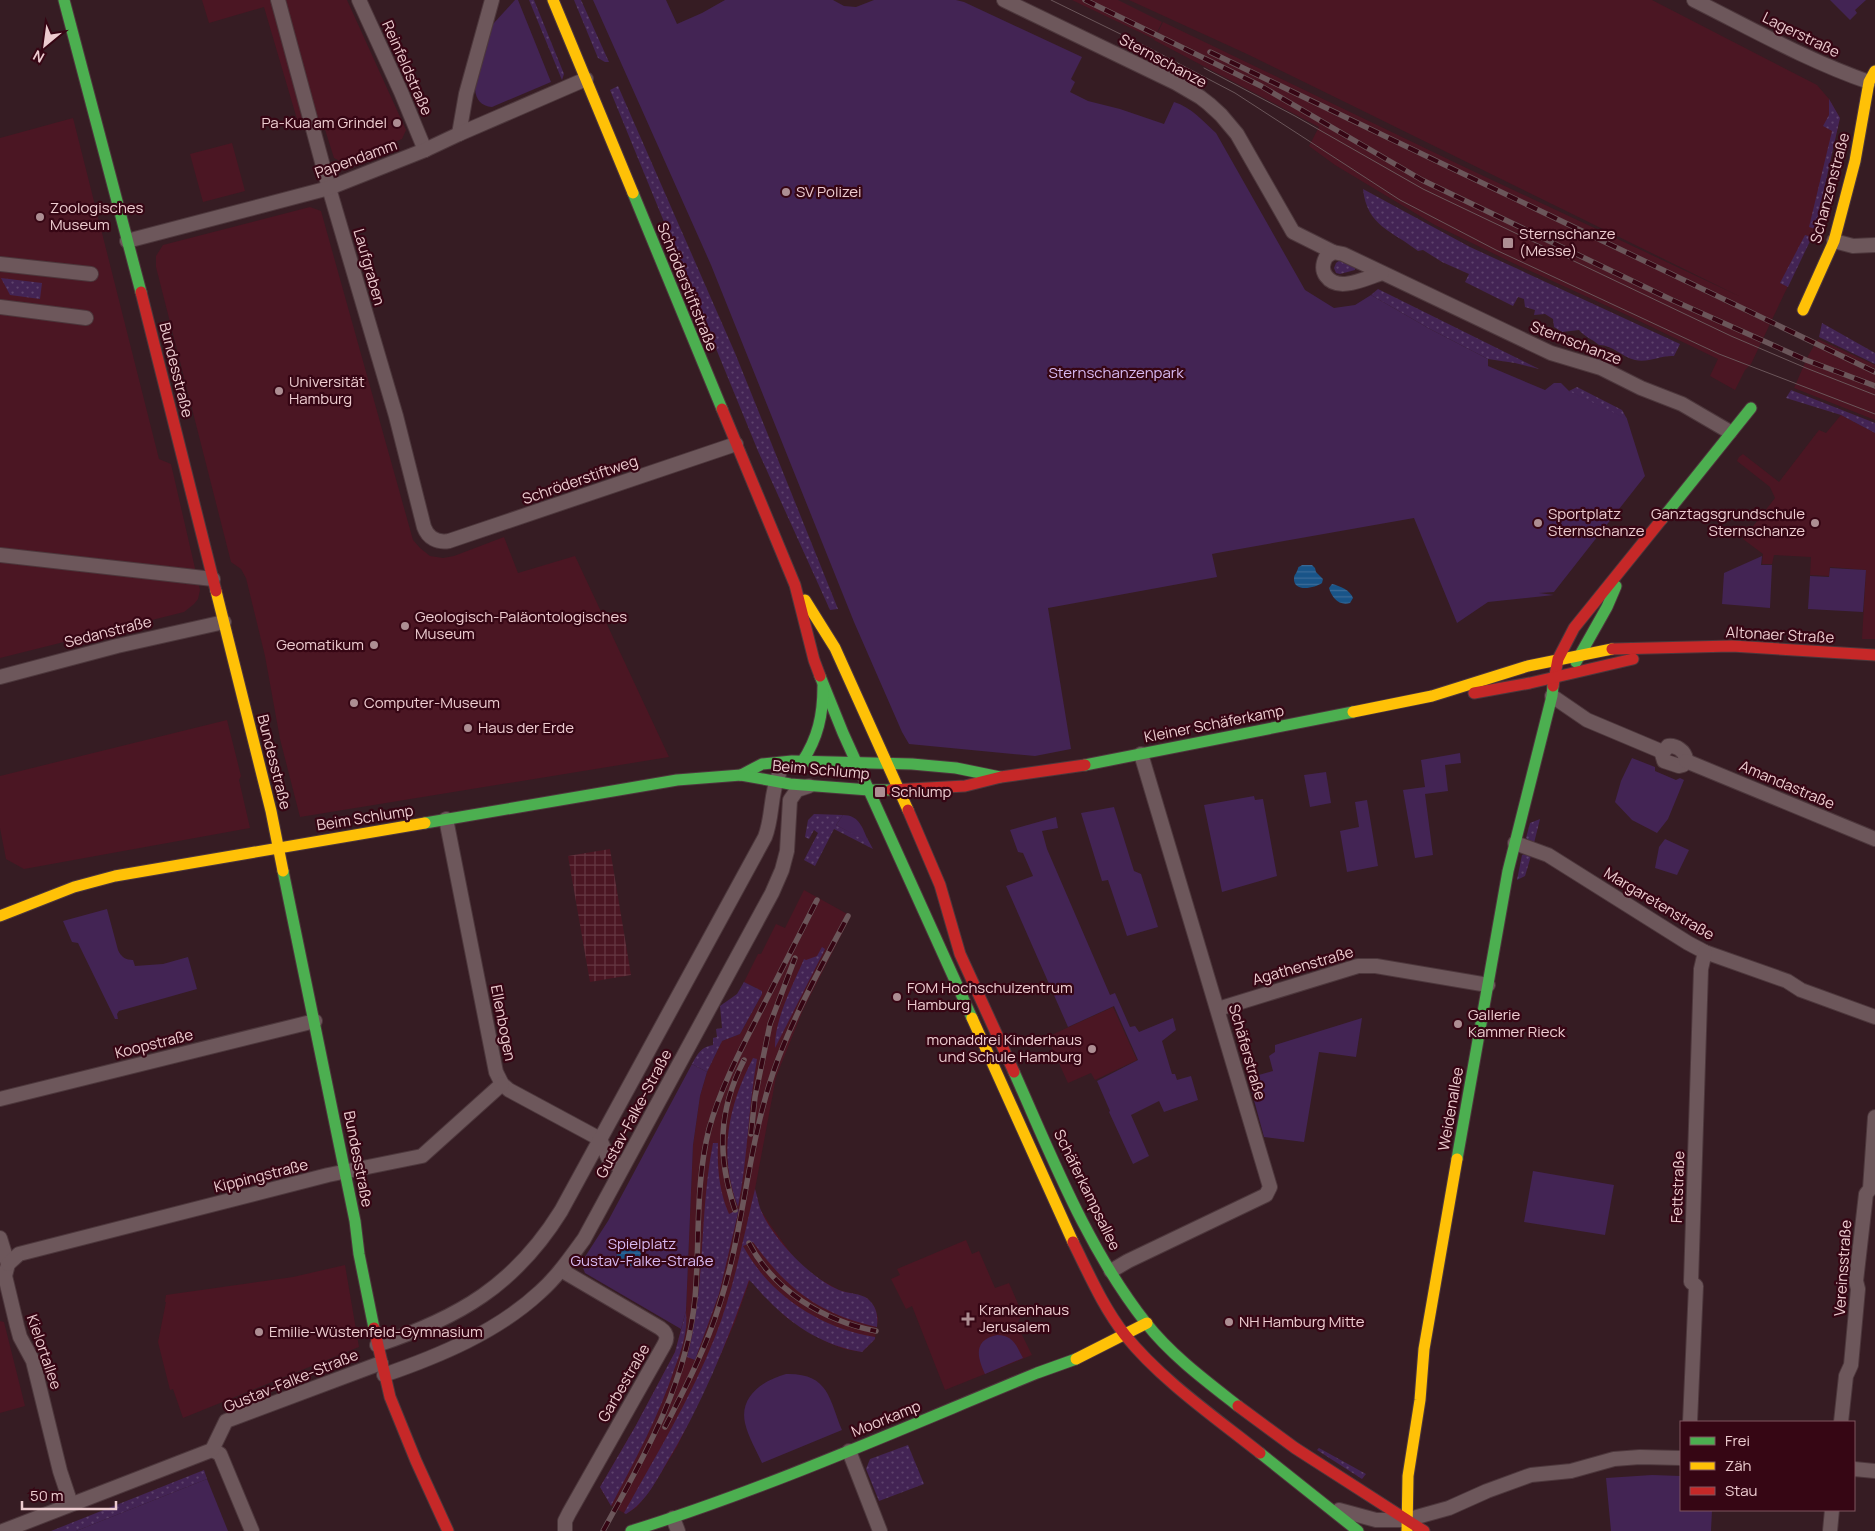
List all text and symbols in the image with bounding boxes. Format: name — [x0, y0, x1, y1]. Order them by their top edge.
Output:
street label: Lagerstraße — [1759, 7, 1844, 62]
street label: Reinfeldstraße — [377, 17, 438, 119]
north arrow — [20, 20, 70, 70]
street label: Sternschanze — [1116, 29, 1211, 93]
text: N — [29, 46, 47, 68]
place label: Pa-Kua am Grindel — [261, 112, 387, 133]
marker: Pa-Kua am Grindel — [391, 117, 403, 129]
street label: Schanzenstraße — [1805, 130, 1854, 245]
street label: Papendamm — [312, 134, 400, 183]
place label: SV Polizei — [796, 181, 862, 202]
marker: SV Polizei — [780, 186, 792, 198]
place label: Zoologisches Museum — [50, 197, 144, 235]
marker: Zoologisches Museum — [34, 211, 46, 223]
street label: Schröderstiftstraße — [652, 219, 723, 355]
place label: Sternschanze (Messe) — [1519, 223, 1616, 261]
street label: Laufgraben — [349, 226, 390, 308]
marker: Sternschanze (Messe) — [1501, 236, 1515, 250]
street label: Sternschanze — [1527, 315, 1625, 370]
street label: Bundesstraße — [154, 320, 199, 420]
park label: Sternschanzenpark — [1048, 362, 1184, 383]
place label: Universität Hamburg — [289, 371, 365, 409]
marker: Universität Hamburg — [273, 385, 285, 397]
street label: Schröderstiftweg — [519, 450, 640, 509]
place label: Sportplatz Sternschanze — [1548, 503, 1645, 541]
place label: Ganztagsgrundschule Sternschanze — [1651, 503, 1805, 541]
marker: Sportplatz Sternschanze — [1532, 517, 1544, 529]
marker: Ganztagsgrundschule Sternschanze — [1809, 517, 1821, 529]
place label: Geologisch-Paläontologisches Museum — [415, 606, 627, 644]
street label: Sedanstraße — [62, 610, 154, 652]
marker: Geologisch-Paläontologisches Museum — [399, 620, 411, 632]
street label: Altonaer Straße — [1725, 621, 1835, 648]
place label: Geomatikum — [276, 634, 364, 655]
marker: Geomatikum — [368, 639, 380, 651]
place label: Computer-Museum — [364, 692, 500, 713]
marker: Computer-Museum — [348, 697, 360, 709]
street label: Kleiner Schäferkamp — [1142, 700, 1286, 747]
street label: Bundesstraße — [252, 712, 297, 812]
place label: Haus der Erde — [478, 717, 574, 738]
marker: Haus der Erde — [462, 722, 474, 734]
street label: Beim Schlump — [771, 755, 871, 784]
street label: Amandastraße — [1736, 755, 1838, 814]
place label: Schlump — [891, 781, 952, 802]
marker: Schlump — [873, 785, 887, 799]
street label: Beim Schlump — [315, 799, 415, 836]
street label: Margaretenstraße — [1600, 862, 1719, 945]
street label: Agathenstraße — [1250, 941, 1356, 990]
place label: FOM Hochschulzentrum Hamburg — [907, 977, 1073, 1015]
street label: Ellenbogen — [486, 983, 521, 1063]
marker: FOM Hochschulzentrum Hamburg — [891, 991, 903, 1003]
street label: Schäferstraße — [1224, 1001, 1271, 1102]
place label: Gallerie Kammer Rieck — [1468, 1004, 1566, 1042]
marker: Gallerie Kammer Rieck — [1452, 1018, 1464, 1030]
street label: Koopstraße — [113, 1024, 195, 1063]
place label: monaddrei Kinderhaus und Schule Hamburg — [927, 1029, 1082, 1067]
marker: monaddrei Kinderhaus und Schule Hamburg — [1086, 1043, 1098, 1055]
street label: Gustav-Falke-Straße — [591, 1045, 677, 1182]
street label: Weidenallee — [1433, 1065, 1468, 1152]
street label: Bundesstraße — [339, 1109, 378, 1209]
street label: Schäferkampsallee — [1049, 1126, 1126, 1254]
street label: Fettstraße — [1666, 1150, 1689, 1223]
street label: Kippingstraße — [212, 1154, 310, 1197]
street label: Vereinsstraße — [1829, 1219, 1856, 1317]
park label: Spielplatz Gustav-Falke-Straße — [570, 1233, 714, 1271]
place label: Krankenhaus Jerusalem — [979, 1299, 1069, 1337]
place label: NH Hamburg Mitte — [1239, 1311, 1365, 1332]
street label: Kielortallee — [22, 1312, 67, 1392]
marker: Krankenhaus Jerusalem — [961, 1312, 975, 1326]
marker: NH Hamburg Mitte — [1223, 1316, 1235, 1328]
place label: Emilie-Wüstenfeld-Gymnasium — [269, 1321, 483, 1342]
marker: Emilie-Wüstenfeld-Gymnasium — [253, 1326, 265, 1338]
street label: Garbestraße — [593, 1340, 655, 1426]
street label: Gustav-Falke-Straße — [220, 1344, 361, 1417]
street label: Moorkamp — [848, 1395, 924, 1442]
legend — [1680, 1421, 1855, 1511]
text: Frei — [1725, 1430, 1750, 1451]
text: Zäh — [1725, 1455, 1752, 1476]
scale bar — [22, 1478, 116, 1510]
text: Stau — [1725, 1480, 1758, 1501]
text: 50 m — [30, 1485, 64, 1506]

